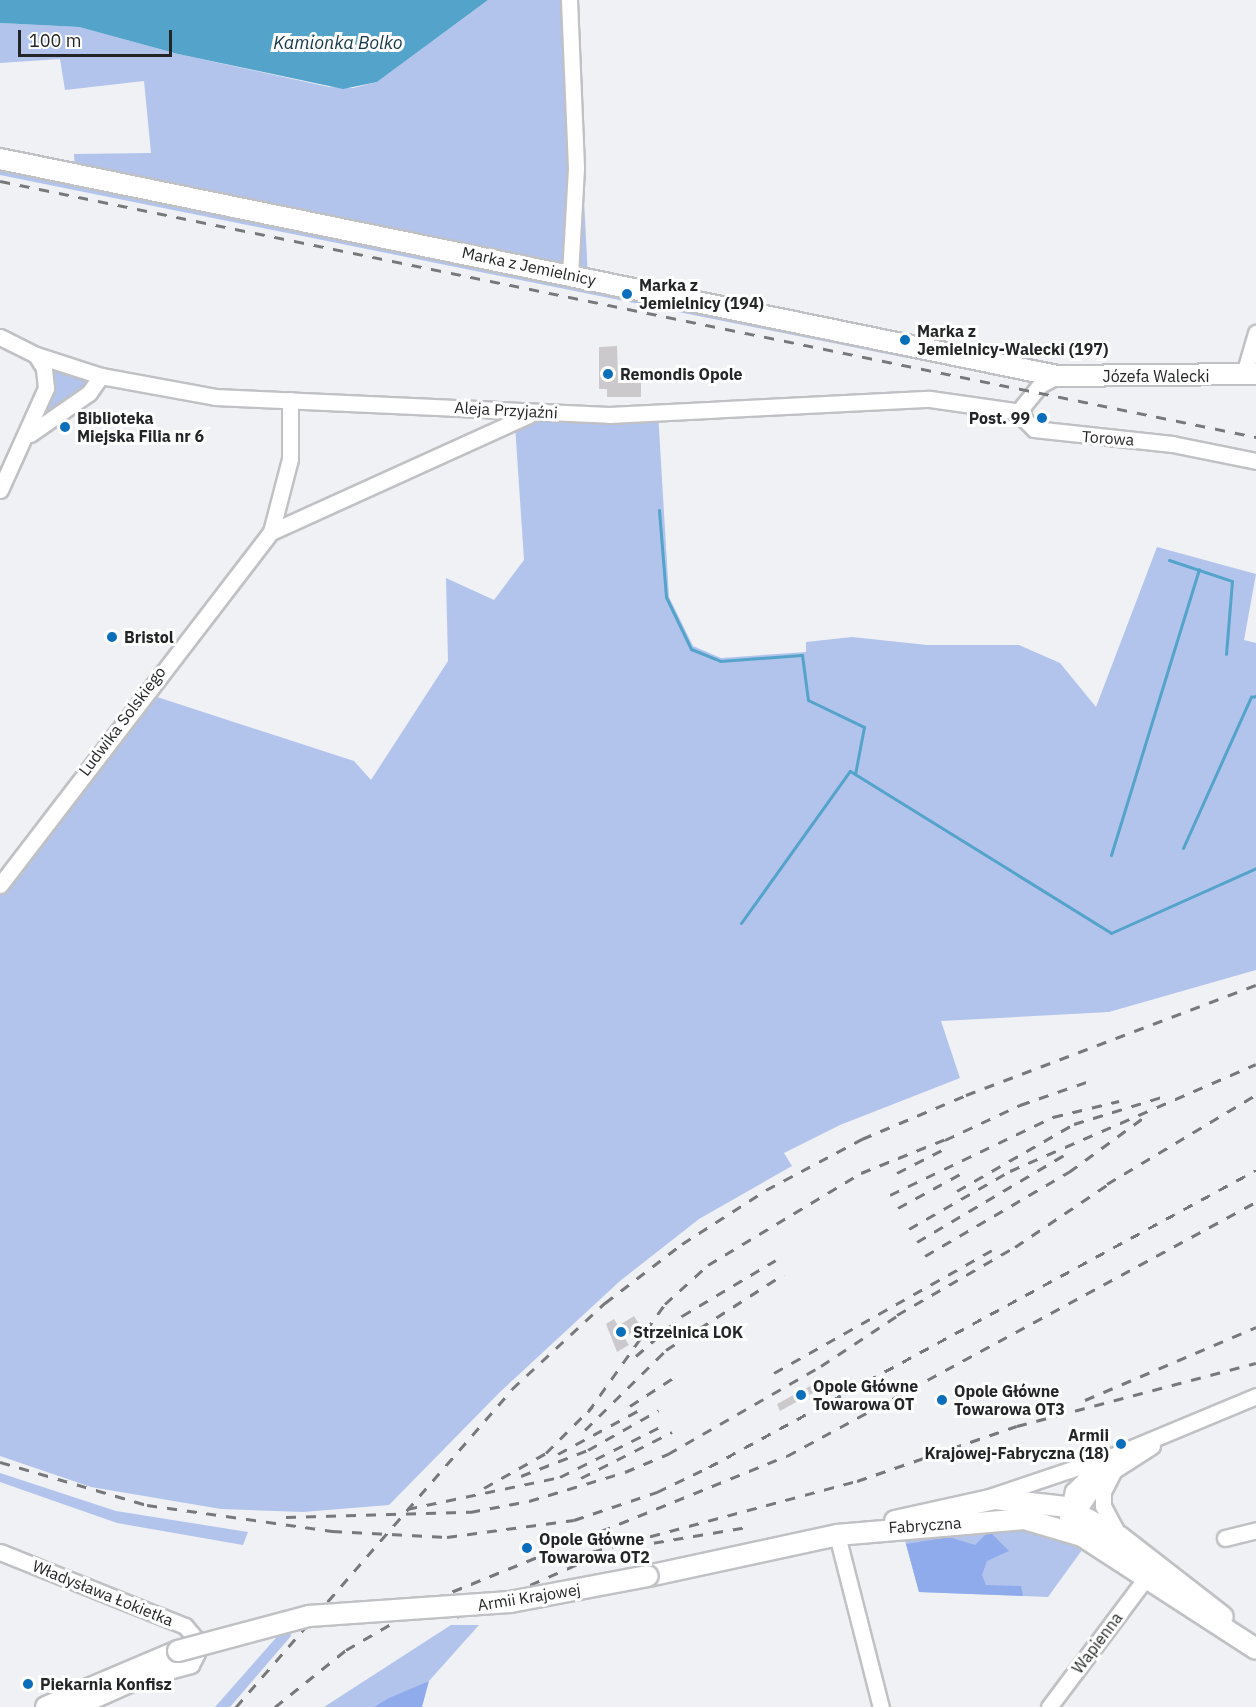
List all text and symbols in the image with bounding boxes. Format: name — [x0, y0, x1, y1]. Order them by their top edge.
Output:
scale bar — [21, 18, 176, 56]
text: 100 m — [29, 29, 81, 52]
water label: Kamionka Bolko — [273, 32, 403, 54]
street label: Marka z Jemielnicy — [460, 242, 598, 290]
place label: Marka z Jemielnicy (194) — [639, 275, 764, 313]
marker: Marka z Jemielnicy (194) — [620, 287, 634, 301]
place label: Marka z Jemielnicy-Walecki (197) — [917, 321, 1108, 359]
marker: Marka z Jemielnicy-Walecki (197) — [898, 333, 912, 347]
place label: Remondis Opole — [620, 364, 743, 384]
street label: Józefa Walecki — [1103, 366, 1209, 386]
marker: Remondis Opole — [601, 367, 615, 381]
street label: Aleja Przyjaźni — [454, 398, 558, 422]
place label: Biblioteka Miejska Filia nr 6 — [77, 408, 204, 446]
place label: Post. 99 — [969, 408, 1030, 428]
marker: Post. 99 — [1035, 411, 1049, 425]
marker: Biblioteka Miejska Filia nr 6 — [58, 420, 72, 434]
street label: Torowa — [1081, 427, 1135, 449]
place label: Bristol — [124, 627, 174, 647]
marker: Bristol — [105, 630, 119, 644]
street label: Ludwika Solskiego — [75, 662, 169, 780]
place label: Strzelnica LOK — [633, 1322, 743, 1342]
marker: Strzelnica LOK — [614, 1325, 628, 1339]
place label: Opole Główne Towarowa OT — [813, 1376, 918, 1414]
place label: Opole Główne Towarowa OT3 — [954, 1381, 1065, 1419]
marker: Opole Główne Towarowa OT — [794, 1388, 808, 1402]
marker: Opole Główne Towarowa OT3 — [935, 1393, 949, 1407]
place label: Armii Krajowej-Fabryczna (18) — [924, 1425, 1109, 1463]
marker: Armii Krajowej-Fabryczna (18) — [1114, 1437, 1128, 1451]
street label: Fabryczna — [888, 1513, 962, 1537]
place label: Opole Główne Towarowa OT2 — [539, 1529, 650, 1567]
marker: Opole Główne Towarowa OT2 — [520, 1541, 534, 1555]
street label: Władysława Łokietka — [30, 1556, 176, 1630]
street label: Armii Krajowej — [476, 1579, 582, 1615]
street label: Wapienna — [1068, 1609, 1126, 1677]
place label: Piekarnia Konfisz — [40, 1674, 172, 1694]
marker: Piekarnia Konfisz — [21, 1677, 35, 1691]

